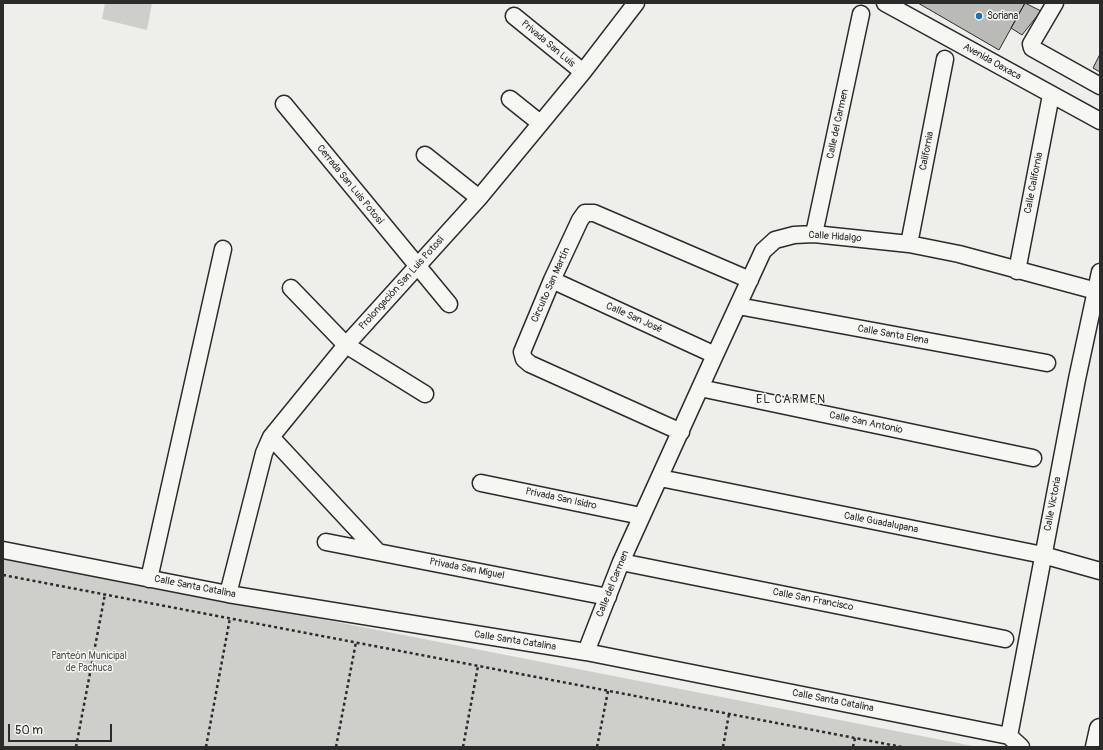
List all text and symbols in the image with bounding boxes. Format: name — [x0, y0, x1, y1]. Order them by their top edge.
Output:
place label: Soriana — [987, 10, 1018, 22]
marker: Soriana — [974, 11, 984, 21]
street label: Privada San Luis — [519, 18, 577, 70]
street label: Avenida Oaxaca — [961, 41, 1023, 83]
street label: Calle del Carmen — [825, 88, 851, 160]
street label: California — [917, 130, 937, 172]
street label: Cerrada San Luis Potosí — [314, 143, 386, 227]
street label: Calle California — [1022, 151, 1046, 215]
street label: Calle Hidalgo — [808, 229, 862, 245]
street label: Prolongación San Luis Potosí — [357, 234, 447, 332]
street label: Circuito San Martín — [529, 246, 573, 324]
street label: Calle San José — [604, 300, 664, 336]
street label: Calle Santa Elena — [857, 323, 929, 347]
district label: EL CARMEN — [756, 393, 826, 407]
street label: Calle San Antonio — [828, 409, 904, 437]
street label: Calle Victoria — [1042, 476, 1064, 532]
street label: Privada San Isidro — [524, 486, 598, 512]
street label: Calle Guadalupana — [843, 510, 919, 536]
street label: Calle del Carmen — [594, 549, 632, 619]
street label: Privada San Miguel — [428, 556, 506, 582]
street label: Calle Santa Catalina — [153, 573, 237, 601]
street label: Calle San Francisco — [772, 586, 854, 614]
street label: Calle Santa Catalina — [473, 629, 557, 653]
park label: Panteón Municipal de Pachuca — [51, 650, 127, 674]
street label: Calle Santa Catalina — [791, 687, 875, 715]
scale bar — [10, 716, 114, 742]
text: 50 m — [15, 723, 43, 738]

